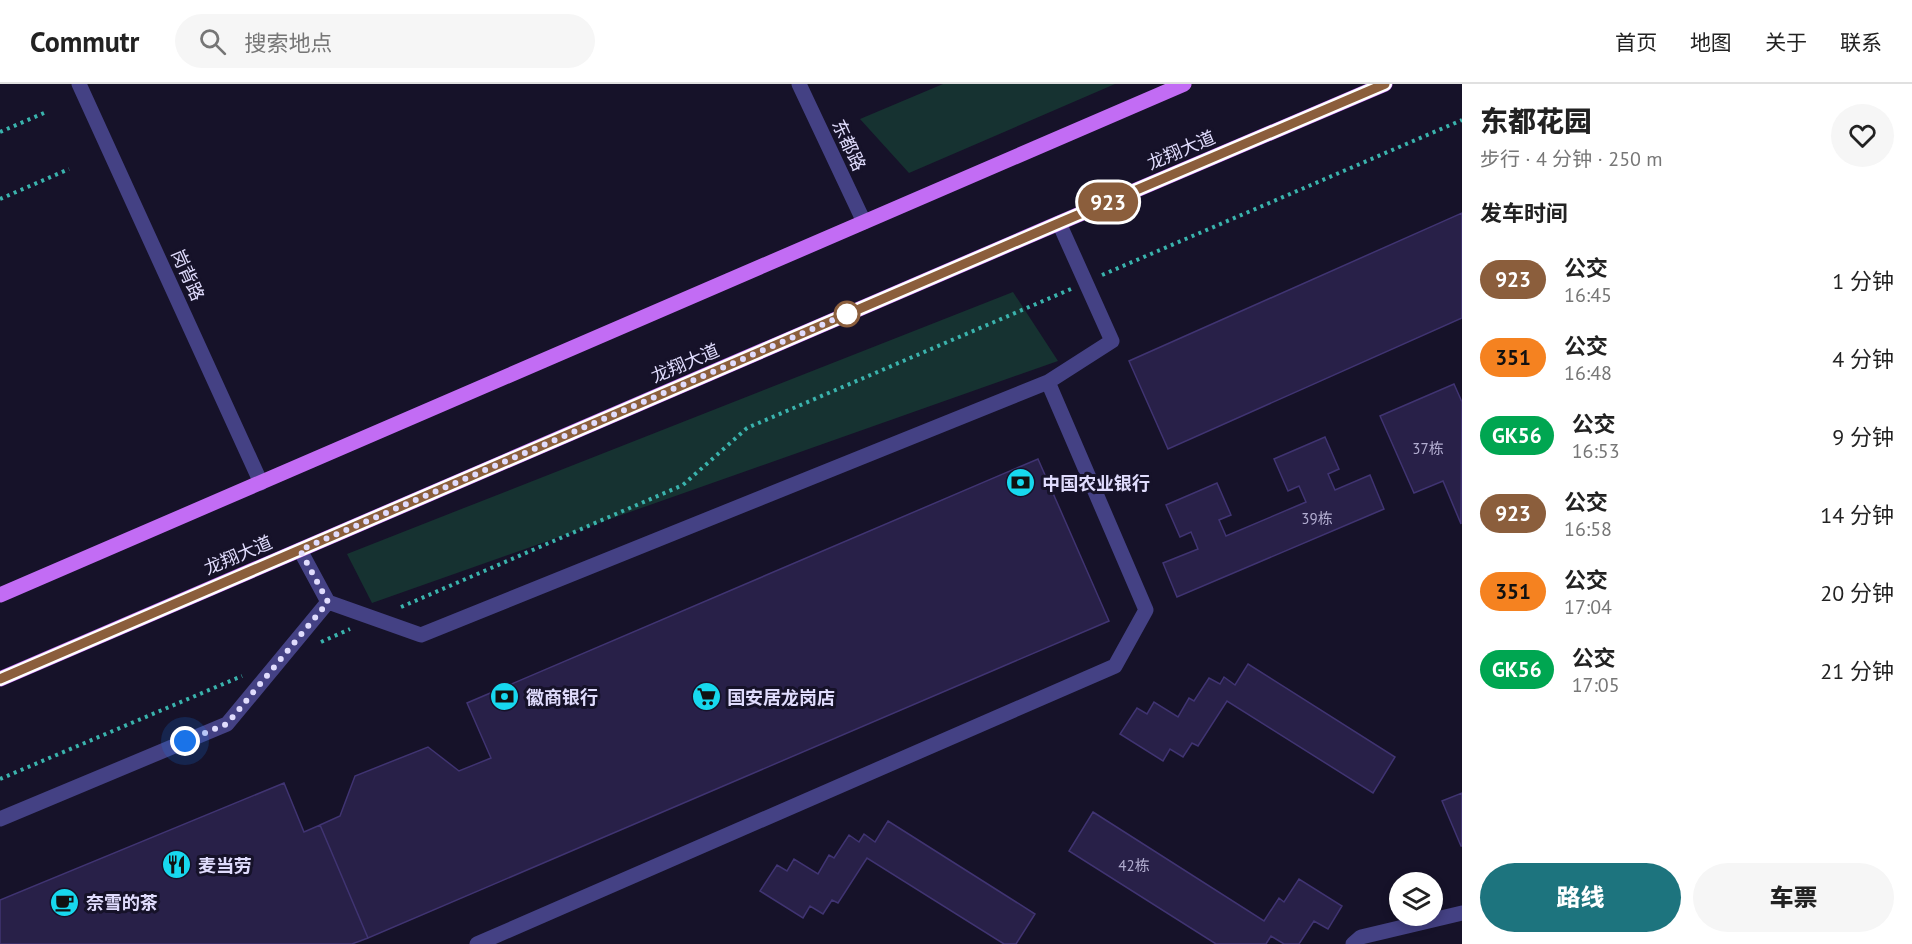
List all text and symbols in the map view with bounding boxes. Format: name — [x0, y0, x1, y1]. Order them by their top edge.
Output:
search box — [175, 14, 595, 68]
text: Commutr — [30, 23, 139, 60]
icon: search — [196, 25, 229, 58]
text: 搜索地点 — [244, 29, 332, 57]
text: 首页 — [1615, 29, 1657, 56]
text: 地图 — [1690, 29, 1732, 56]
text: 关于 — [1765, 29, 1807, 56]
text: 联系 — [1840, 29, 1882, 56]
text: 东都花园 — [1480, 102, 1592, 139]
button: heart — [1831, 104, 1894, 167]
street label: 东都路 — [827, 116, 871, 174]
street label: 龙翔大道 — [1143, 125, 1219, 175]
text: 步行 · 4 分钟 · 250 m — [1480, 146, 1663, 172]
line badge: 923 — [1074, 182, 1142, 222]
text: 923 — [1090, 189, 1126, 216]
text: 发车时间 — [1480, 199, 1568, 227]
street label: 岗背路 — [167, 246, 209, 304]
text: 公交 — [1564, 254, 1608, 282]
text: 923 — [1495, 266, 1531, 293]
text: 1 分钟 — [1832, 267, 1894, 295]
text: 16:45 — [1564, 282, 1612, 308]
unlabelled marker — [834, 301, 860, 327]
text: 公交 — [1564, 332, 1608, 360]
street label: 龙翔大道 — [647, 338, 723, 388]
text: 351 — [1495, 344, 1531, 371]
text: 4 分钟 — [1832, 345, 1894, 373]
text: 16:48 — [1564, 360, 1612, 386]
text: 公交 — [1572, 410, 1616, 438]
text: GK56 — [1492, 422, 1542, 449]
text: 9 分钟 — [1832, 423, 1894, 451]
text: 16:53 — [1572, 438, 1620, 464]
house number: 37栋 — [1412, 439, 1444, 458]
bank icon: 中国农业银行 — [1005, 467, 1037, 499]
place label: 中国农业银行 — [1042, 472, 1150, 495]
text: 公交 — [1564, 488, 1608, 516]
text: 923 — [1495, 500, 1531, 527]
text: 14 分钟 — [1820, 501, 1894, 529]
house number: 39栋 — [1301, 509, 1333, 528]
text: 16:58 — [1564, 516, 1612, 542]
street label: 龙翔大道 — [200, 530, 276, 580]
text: 公交 — [1564, 566, 1608, 594]
text: 351 — [1495, 578, 1531, 605]
text: 20 分钟 — [1820, 579, 1894, 607]
text: 17:04 — [1564, 594, 1612, 620]
text: 公交 — [1572, 644, 1616, 672]
text: GK56 — [1492, 656, 1542, 683]
text: 21 分钟 — [1820, 657, 1894, 685]
text: 17:05 — [1572, 672, 1620, 698]
bank icon: 徽商银行 — [489, 681, 521, 713]
supermarket icon: 国安居龙岗店 — [690, 681, 722, 713]
place label: 徽商银行 — [526, 686, 598, 709]
place label: 国安居龙岗店 — [727, 686, 835, 709]
your location — [170, 726, 200, 756]
restaurant icon: 麦当劳 — [161, 849, 193, 881]
place label: 麦当劳 — [198, 854, 252, 877]
house number: 42栋 — [1118, 856, 1150, 875]
button: 路线 — [1480, 863, 1681, 932]
button: 车票 — [1693, 863, 1894, 932]
map controls — [1389, 872, 1443, 926]
button: layers — [1389, 872, 1443, 926]
cafe icon: 奈雪的茶 — [49, 886, 81, 918]
place label: 奈雪的茶 — [86, 891, 158, 914]

